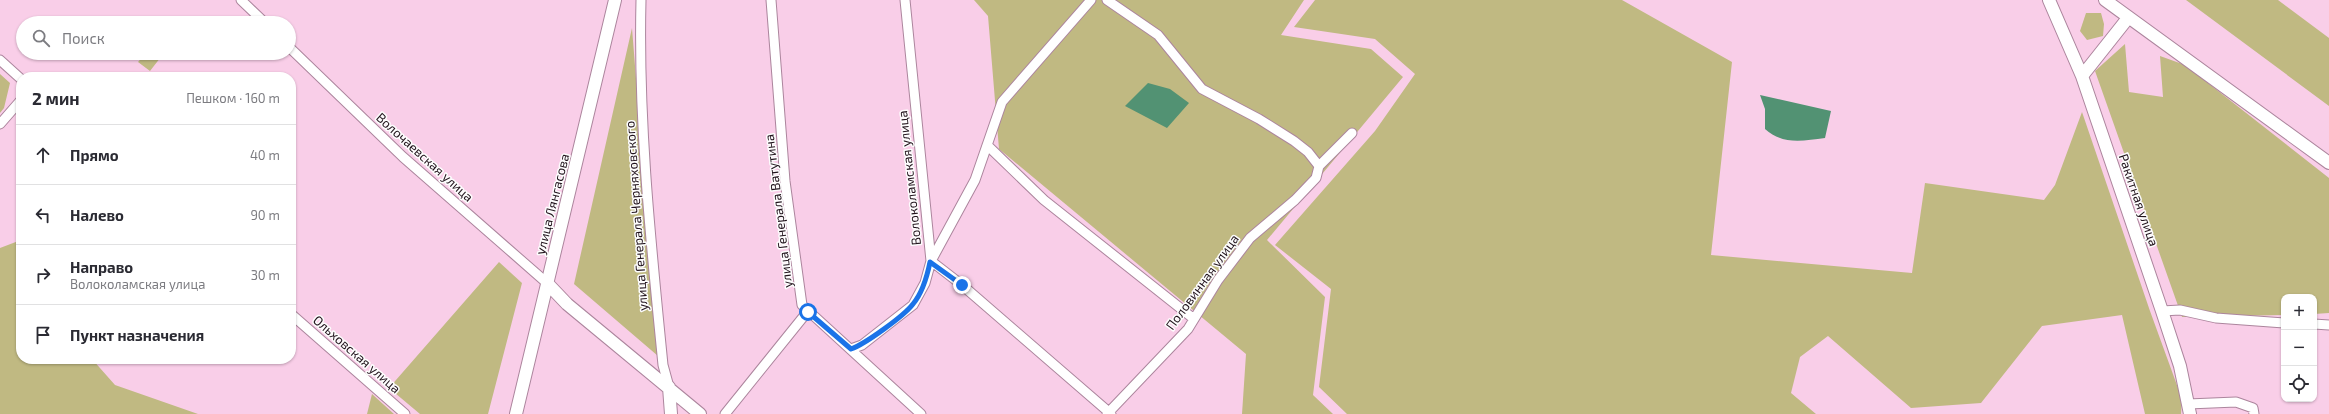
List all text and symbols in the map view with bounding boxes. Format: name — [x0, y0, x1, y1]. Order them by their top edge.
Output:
search box — [16, 16, 296, 60]
icon: search — [30, 27, 52, 49]
text: Поиск — [62, 29, 105, 47]
text: 2 мин — [32, 88, 80, 108]
text: Пешком · 160 m — [186, 90, 280, 106]
street label: Волочаевская улица — [373, 109, 477, 205]
street label: Волоколамская улица — [894, 110, 924, 246]
street label: улица Генерала Черняховского — [621, 120, 651, 312]
street label: улица Генерала Ватутина — [761, 133, 795, 289]
icon: ahead — [32, 144, 54, 166]
text: Прямо — [70, 146, 119, 164]
text: 40 m — [250, 147, 280, 163]
street label: улица Лянгасова — [532, 152, 572, 256]
street label: Ракитная улица — [2116, 152, 2162, 248]
icon: left — [32, 204, 54, 226]
text: Налево — [70, 206, 124, 224]
text: 90 m — [250, 207, 280, 223]
street label: Половинная улица — [1162, 231, 1242, 333]
text: Направо — [70, 258, 133, 276]
icon: right — [32, 264, 54, 286]
text: 30 m — [251, 267, 280, 283]
text: Волоколамская улица — [70, 276, 205, 292]
route end — [953, 276, 971, 294]
map controls — [2281, 294, 2317, 402]
button: + — [2281, 294, 2317, 330]
route start — [799, 303, 817, 321]
street label: Ольховская улица — [310, 312, 404, 396]
icon: arrive — [32, 324, 54, 346]
text: Пункт назначения — [70, 326, 204, 344]
button: − — [2281, 330, 2317, 366]
button: locate — [2281, 366, 2317, 402]

